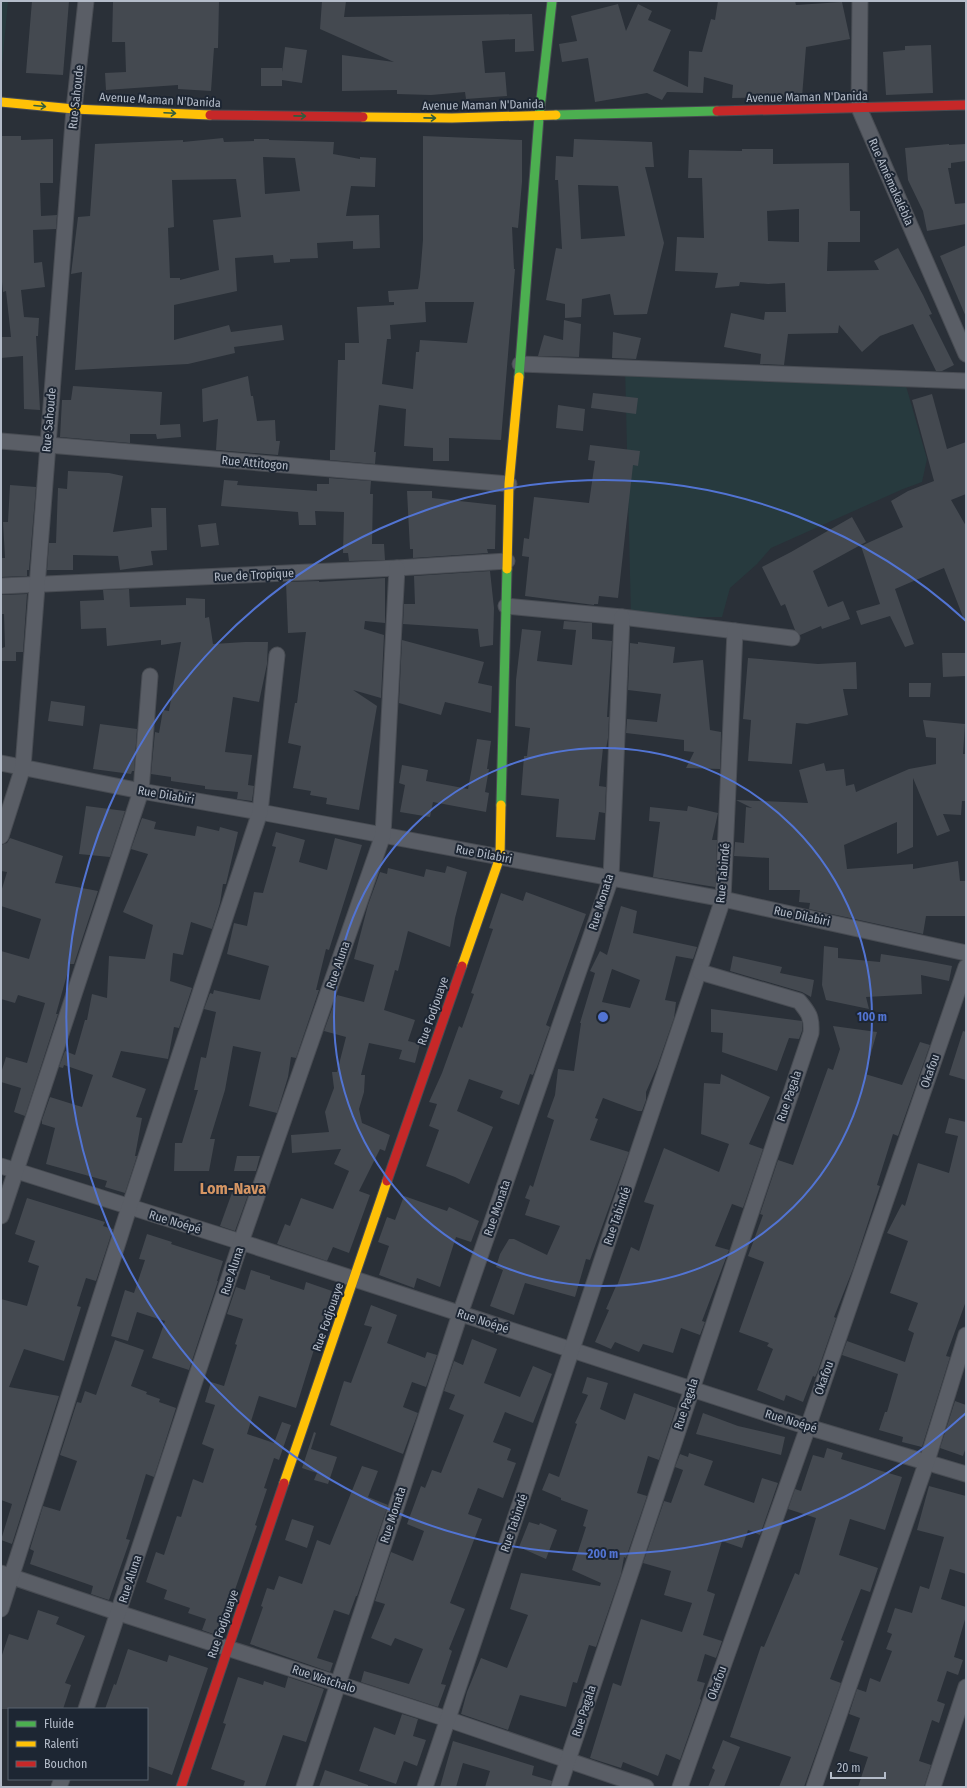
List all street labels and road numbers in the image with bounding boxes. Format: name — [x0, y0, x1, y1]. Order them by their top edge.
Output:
street label: Rue Sahoude — [66, 64, 86, 130]
street label: Avenue Maman N'Danida — [746, 89, 868, 105]
street label: Avenue Maman N'Danida — [99, 90, 221, 110]
street label: Avenue Maman N'Danida — [422, 97, 544, 113]
street label: Rue Amémakalébla — [866, 136, 917, 228]
street label: Rue Sahoude — [39, 387, 59, 453]
street label: Rue Attitogon — [221, 453, 289, 473]
street label: Rue de Tropique — [214, 566, 294, 584]
street label: Rue Dilabiri — [137, 783, 195, 807]
street label: Rue Dilabiri — [455, 842, 513, 866]
street label: Rue Tabindé — [713, 842, 733, 904]
street label: Rue Monata — [586, 872, 616, 932]
street label: Rue Dilabiri — [773, 903, 831, 929]
street label: Rue Aluna — [323, 939, 353, 991]
street label: Rue Fodjouaye — [415, 975, 451, 1047]
street label: Okafou — [918, 1052, 942, 1090]
street label: Rue Pagala — [774, 1068, 804, 1123]
street label: Rue Monata — [481, 1178, 513, 1238]
street label: Rue Tabindé — [601, 1185, 633, 1247]
street label: Rue Noépé — [147, 1207, 203, 1237]
street label: Rue Aluna — [218, 1245, 246, 1297]
street label: Rue Fodjouaye — [310, 1281, 346, 1353]
street label: Rue Noépé — [455, 1306, 511, 1336]
street label: Okafou — [812, 1359, 836, 1397]
street label: Rue Pagala — [671, 1376, 701, 1431]
street label: Rue Noépé — [763, 1406, 819, 1436]
street label: Rue Monata — [377, 1485, 409, 1545]
street label: Rue Tabindé — [498, 1492, 530, 1554]
street label: Rue Aluna — [116, 1553, 144, 1605]
street label: Rue Fodjouaye — [205, 1588, 241, 1660]
street label: Rue Watchalo — [290, 1662, 358, 1696]
street label: Okafou — [704, 1664, 730, 1702]
street label: Rue Pagala — [569, 1683, 599, 1738]

